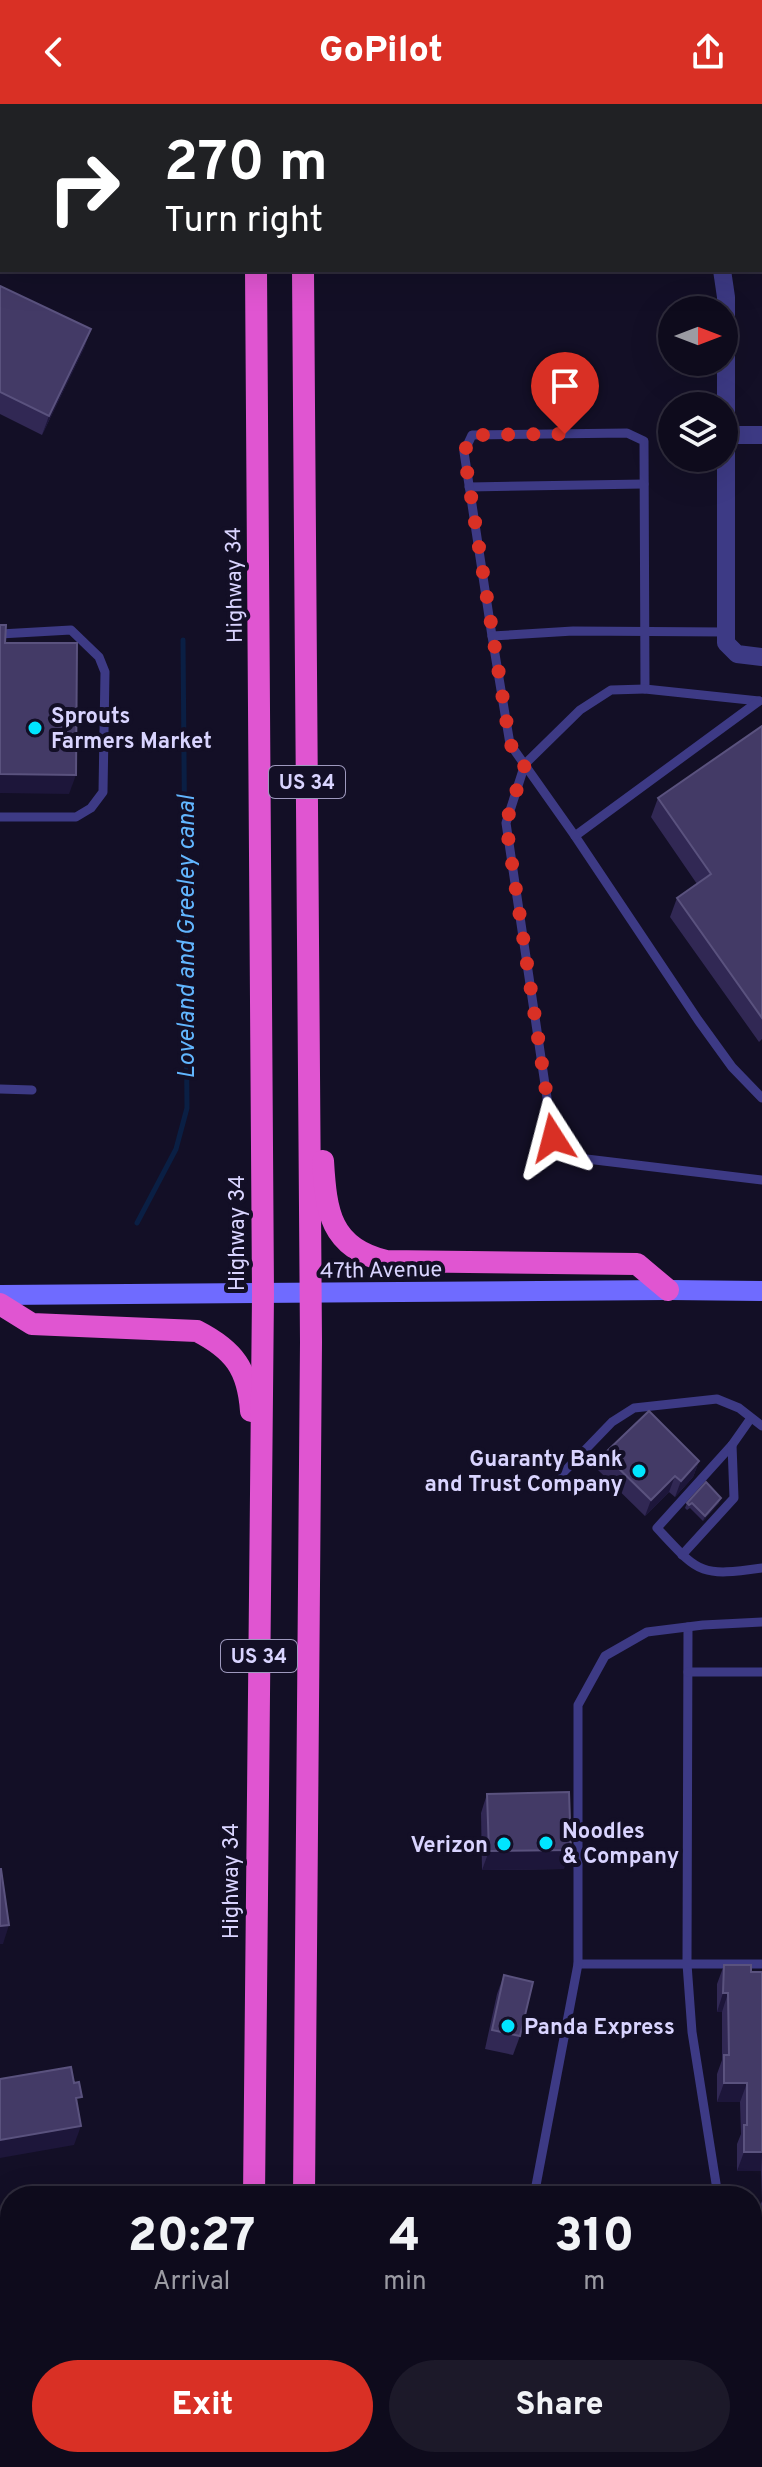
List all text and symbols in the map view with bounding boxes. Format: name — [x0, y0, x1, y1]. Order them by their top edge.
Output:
text: GoPilot — [319, 29, 443, 75]
icon: back — [32, 30, 76, 74]
icon: share — [686, 30, 730, 74]
text: 270 m — [164, 130, 328, 200]
icon: right — [32, 136, 136, 240]
text: Turn right — [164, 199, 323, 245]
north arrow — [658, 296, 738, 376]
map controls — [658, 296, 738, 472]
pin — [531, 352, 599, 434]
icon: arrive — [543, 364, 587, 408]
button: layers — [658, 392, 738, 472]
street label: Highway 34 — [221, 527, 250, 643]
place label: Sprouts Farmers Market — [51, 704, 212, 756]
marker: Sprouts Farmers Market — [26, 719, 44, 737]
road number: US 34 — [269, 766, 345, 798]
water label: Loveland and Greeley canal — [173, 793, 203, 1079]
position arrow — [511, 1096, 595, 1180]
street label: Highway 34 — [225, 1175, 252, 1291]
street label: 47th Avenue — [320, 1257, 442, 1286]
place label: Guaranty Bank and Trust Company — [424, 1447, 623, 1499]
marker: Guaranty Bank and Trust Company — [630, 1462, 648, 1480]
road number: US 34 — [221, 1640, 297, 1672]
place label: Noodles & Company — [562, 1819, 679, 1871]
street label: Highway 34 — [219, 1823, 246, 1939]
place label: Verizon — [410, 1833, 488, 1860]
marker: Noodles & Company — [537, 1834, 555, 1852]
marker: Verizon — [495, 1835, 513, 1853]
place label: Panda Express — [524, 2015, 675, 2042]
marker: Panda Express — [499, 2017, 517, 2035]
text: 20:27 — [128, 2208, 256, 2268]
text: 4 — [389, 2208, 421, 2268]
text: 310 — [554, 2208, 634, 2268]
text: Arrival — [153, 2266, 230, 2299]
text: min — [383, 2266, 427, 2299]
text: m — [583, 2266, 605, 2299]
button: Exit — [32, 2360, 373, 2452]
button: Share — [389, 2360, 730, 2452]

